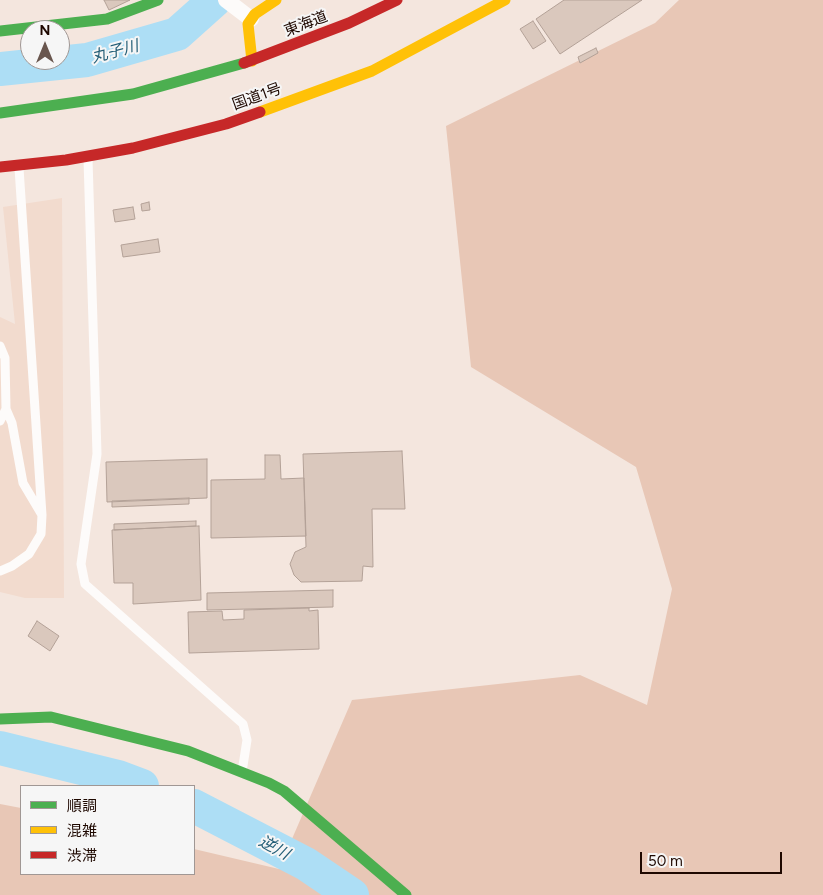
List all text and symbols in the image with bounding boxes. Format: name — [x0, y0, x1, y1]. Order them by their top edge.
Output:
street label: 東海道 — [282, 8, 330, 40]
north arrow — [20, 20, 70, 70]
text: N — [40, 22, 50, 39]
water label: 丸子川 — [89, 37, 141, 67]
street label: 国道1号 — [230, 80, 284, 114]
legend — [20, 785, 195, 875]
text: 順調 — [67, 797, 97, 815]
text: 混雑 — [67, 822, 97, 840]
water label: 逆川 — [255, 832, 293, 864]
scale bar — [643, 842, 786, 874]
text: 渋滞 — [67, 847, 97, 865]
text: 50 m — [648, 852, 683, 870]

